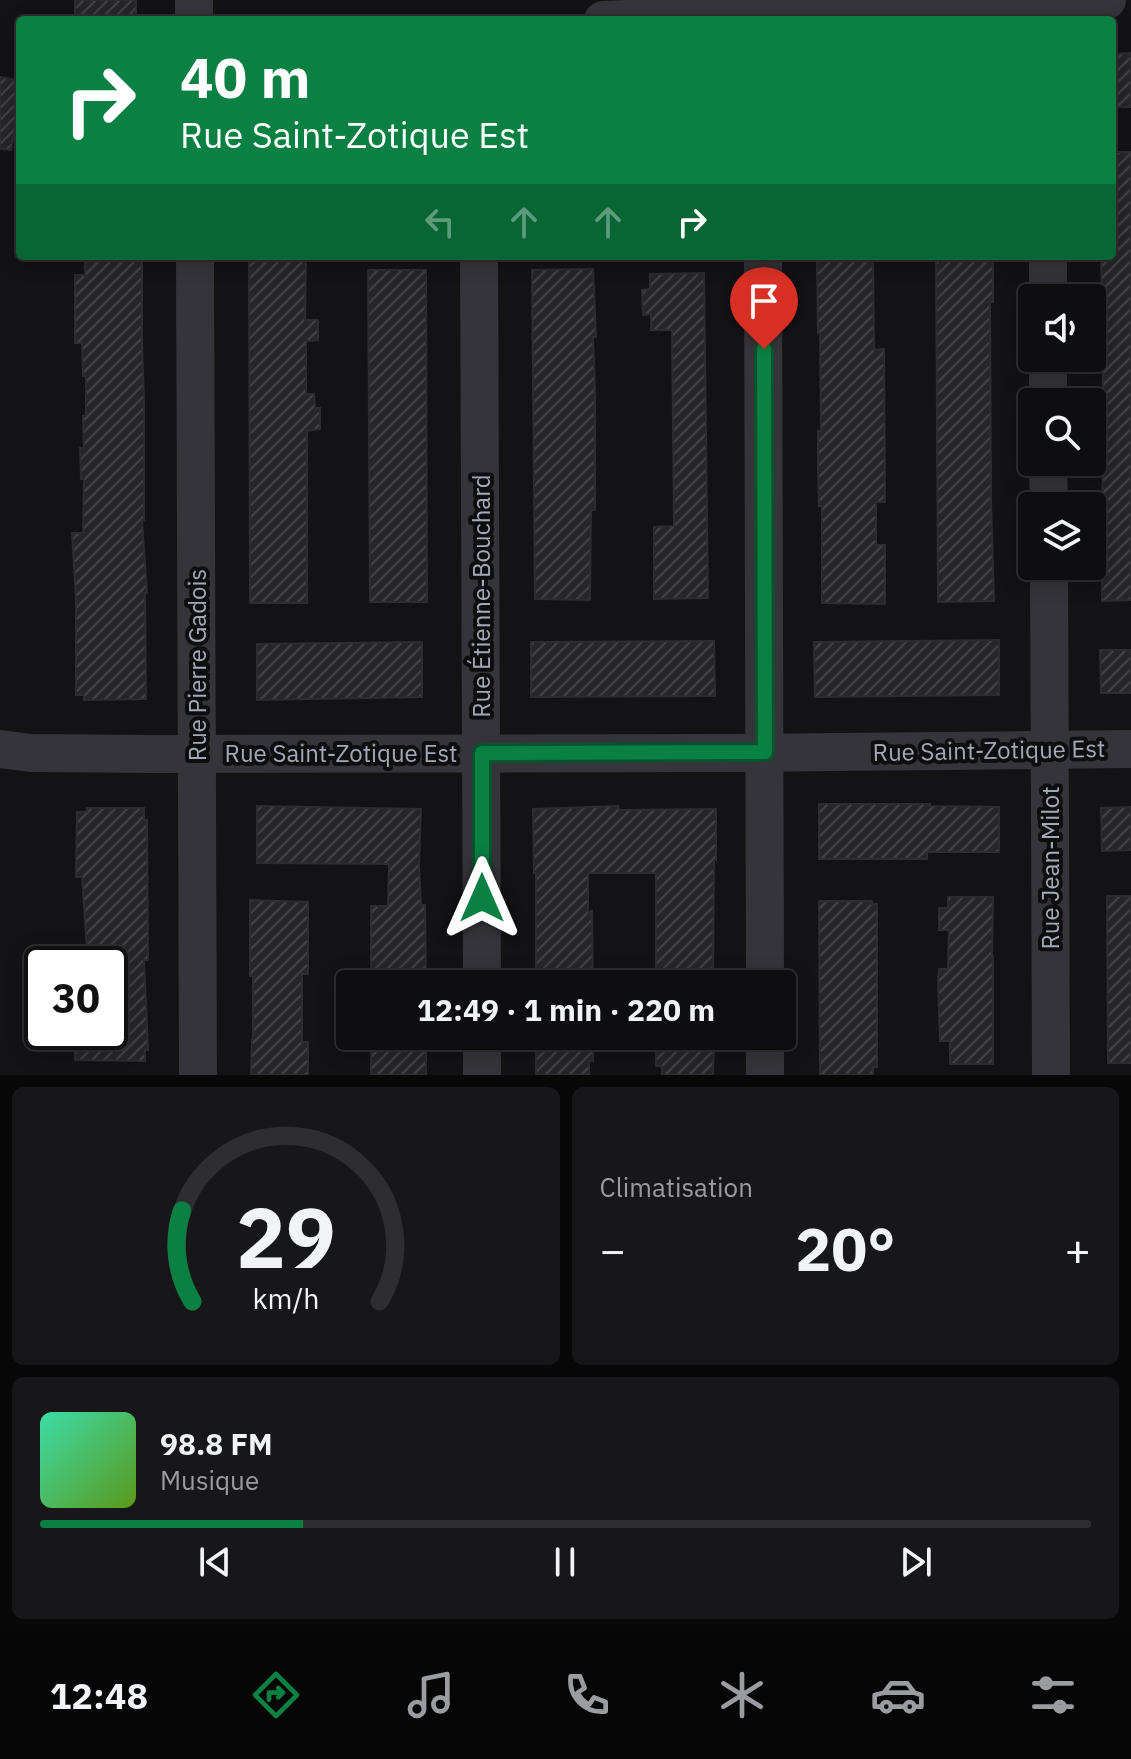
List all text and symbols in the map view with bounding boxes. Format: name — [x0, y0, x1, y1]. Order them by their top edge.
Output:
text: 40 m — [180, 41, 310, 113]
icon: right — [48, 48, 152, 152]
text: Rue Saint-Zotique Est — [180, 111, 529, 158]
icon: left — [418, 200, 462, 244]
icon: ahead — [502, 200, 546, 244]
icon: ahead — [586, 200, 630, 244]
icon: right — [670, 200, 714, 244]
pin — [730, 267, 798, 349]
icon: arrive — [742, 279, 786, 323]
map controls — [1018, 284, 1106, 580]
button: sound — [1018, 284, 1106, 372]
button: search — [1018, 388, 1106, 476]
street label: Rue Étienne-Bouchard — [465, 474, 497, 718]
button: layers — [1018, 492, 1106, 580]
street label: Rue Pierre Gadois — [181, 569, 213, 761]
street label: Rue Saint-Zotique Est — [872, 732, 1106, 768]
street label: Rue Saint-Zotique Est — [225, 737, 457, 769]
street label: Rue Jean-Milot — [1034, 786, 1066, 950]
position arrow — [440, 856, 524, 940]
speed limit sign: 30 — [24, 946, 128, 1050]
text: 12:49 · 1 min · 220 m — [417, 990, 715, 1029]
text: Climatisation — [600, 1170, 753, 1204]
text: 29 — [236, 1183, 336, 1291]
text: 20° — [795, 1209, 895, 1288]
text: − — [600, 1221, 626, 1278]
text: + — [1065, 1221, 1091, 1278]
text: km/h — [252, 1280, 319, 1317]
text: 98.8 FM — [160, 1424, 273, 1463]
text: Musique — [160, 1463, 259, 1497]
icon: previous — [193, 1540, 237, 1584]
icon: pause — [543, 1540, 587, 1584]
icon: next — [894, 1540, 938, 1584]
icon: directions — [248, 1667, 304, 1723]
icon: music — [403, 1667, 459, 1723]
icon: phone — [559, 1667, 615, 1723]
icon: climate — [714, 1667, 770, 1723]
icon: car — [870, 1667, 926, 1723]
icon: filters — [1025, 1667, 1081, 1723]
text: 12:48 — [50, 1672, 148, 1719]

